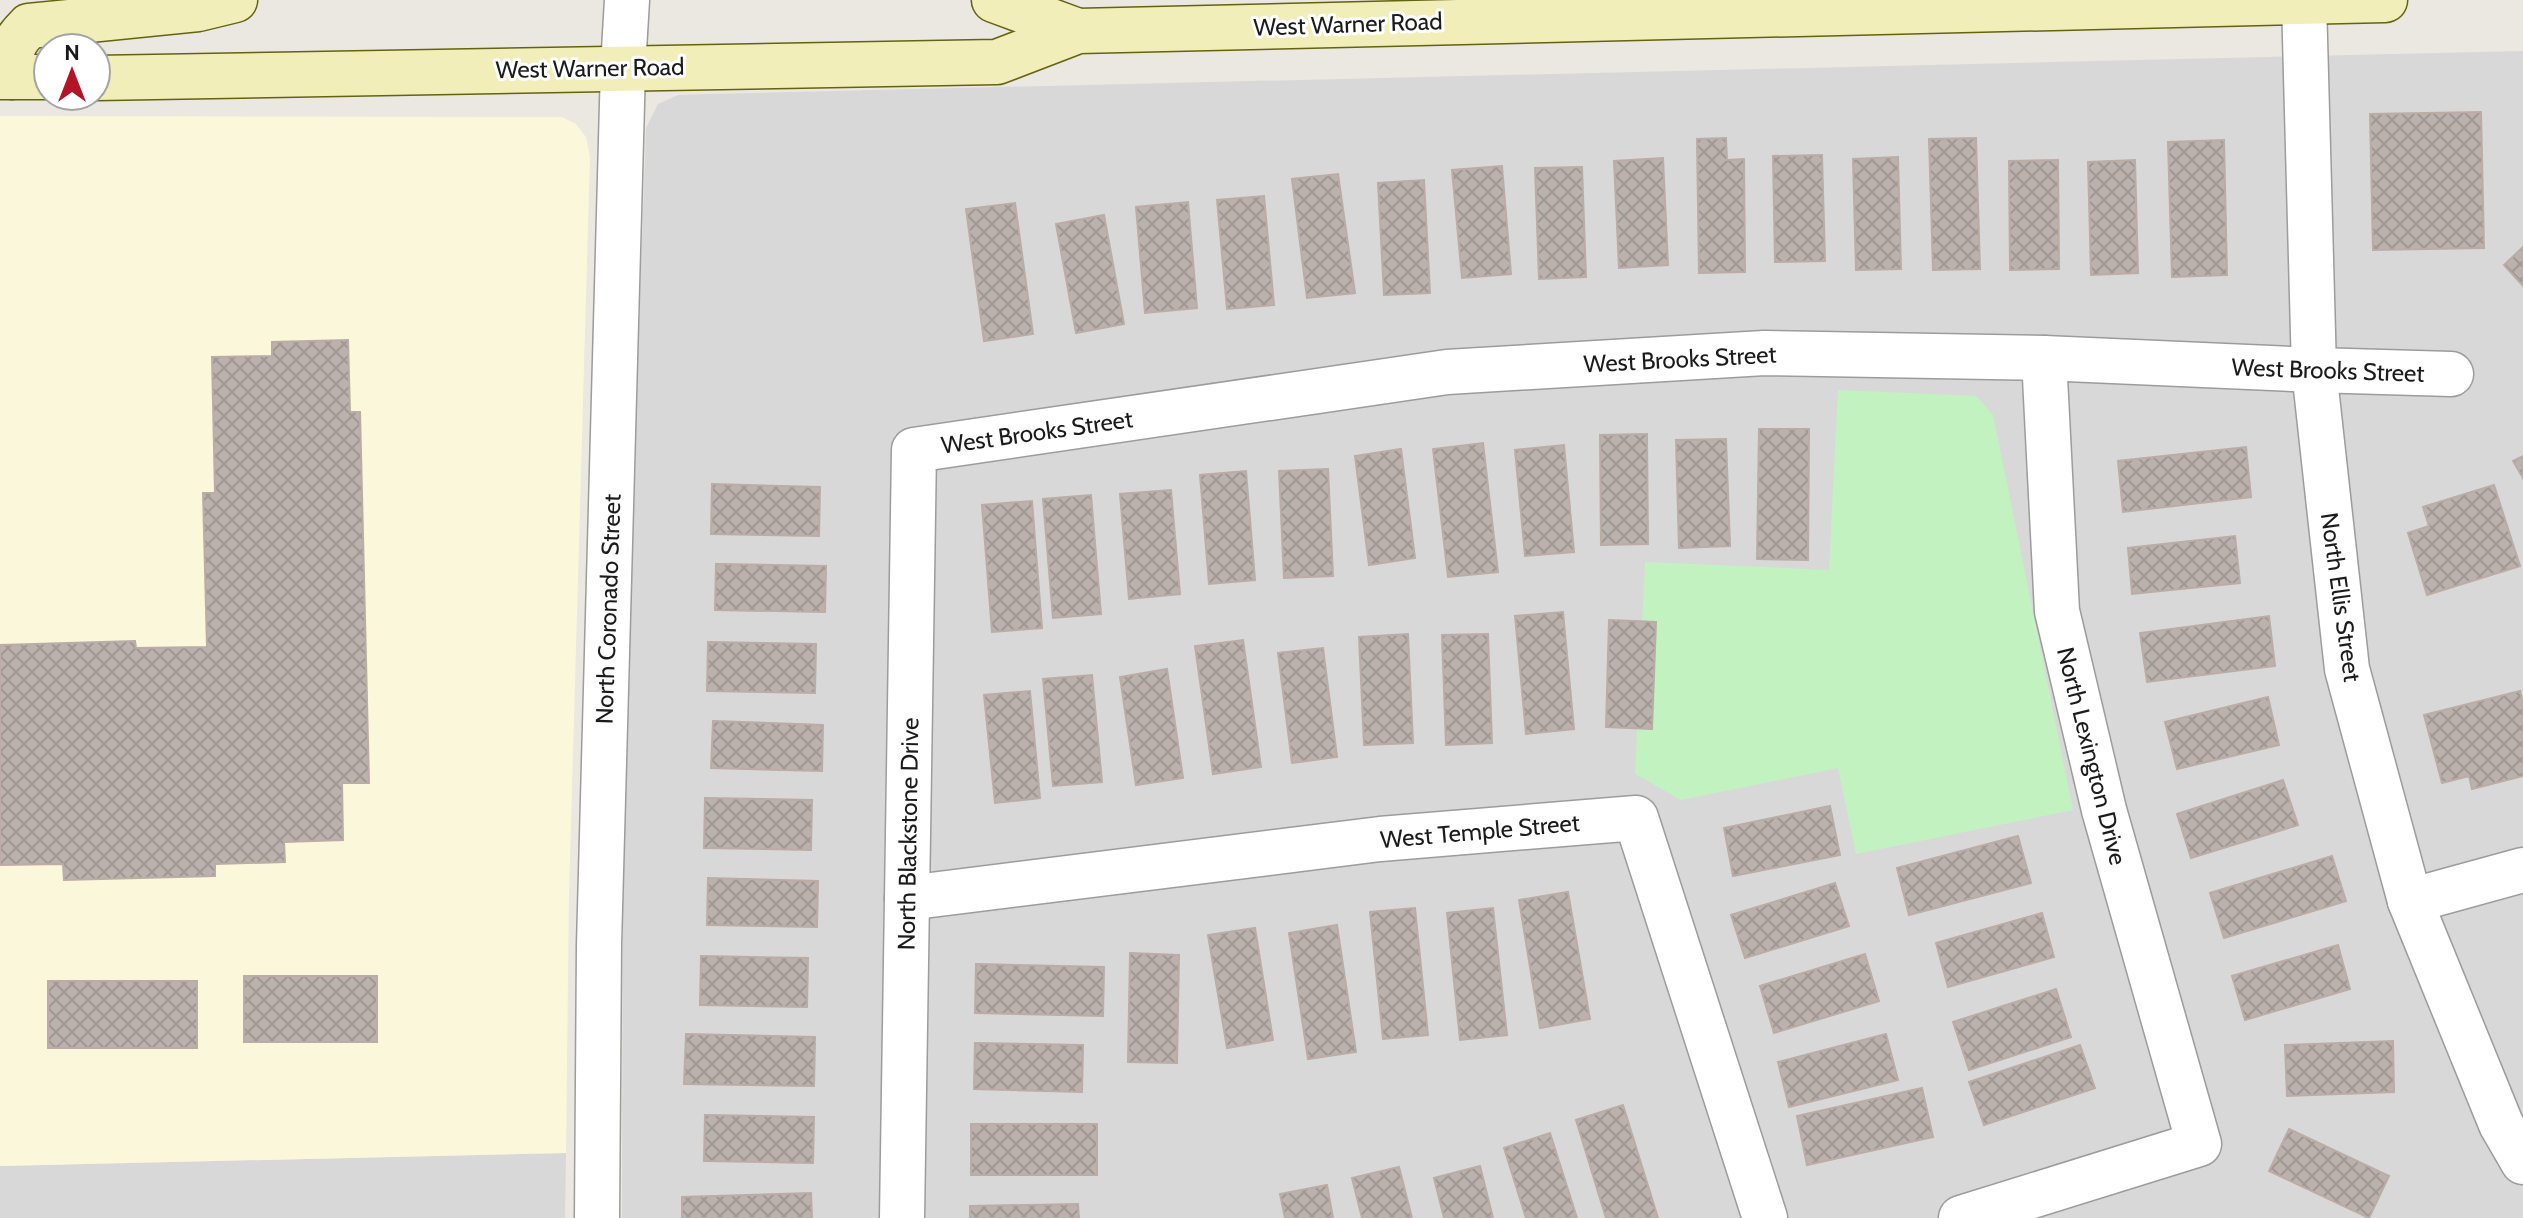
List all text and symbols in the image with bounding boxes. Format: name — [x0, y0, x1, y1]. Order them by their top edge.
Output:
street label: West Warner Road — [1253, 6, 1443, 42]
north arrow — [32, 32, 112, 112]
text: N — [64, 39, 80, 66]
street label: West Warner Road — [495, 52, 685, 84]
street label: West Brooks Street — [1583, 339, 1777, 379]
street label: West Brooks Street — [2231, 352, 2425, 388]
street label: West Brooks Street — [939, 404, 1135, 460]
street label: North Coronado Street — [589, 493, 627, 725]
street label: North Ellis Street — [2315, 511, 2367, 683]
street label: North Lexington Drive — [2051, 644, 2133, 868]
street label: North Blackstone Drive — [891, 717, 925, 951]
street label: West Temple Street — [1379, 808, 1581, 854]

